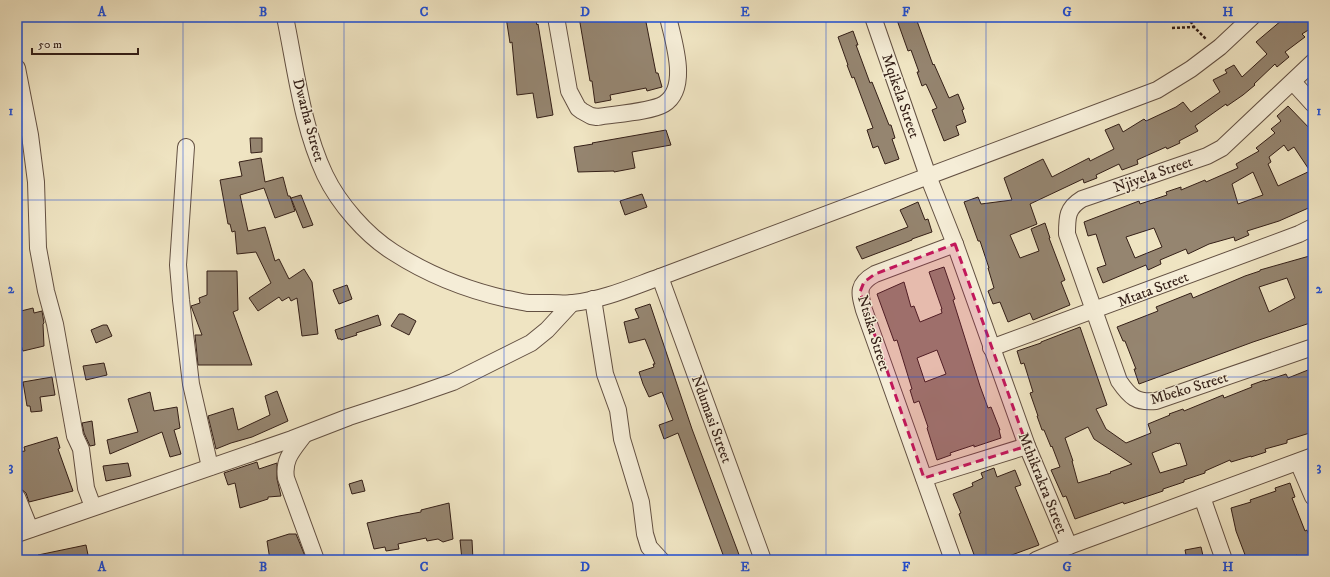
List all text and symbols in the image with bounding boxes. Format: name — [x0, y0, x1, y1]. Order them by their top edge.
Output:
text: A — [97, 4, 107, 20]
text: B — [259, 4, 267, 20]
text: C — [420, 4, 429, 20]
text: D — [580, 4, 590, 20]
text: E — [740, 4, 750, 20]
text: F — [902, 4, 911, 20]
text: G — [1062, 4, 1072, 20]
text: H — [1223, 4, 1234, 20]
scale bar — [32, 30, 138, 56]
text: 50 m — [38, 37, 62, 52]
street label: Mqikela Street — [877, 52, 924, 141]
street label: Dwarha Street — [288, 76, 329, 164]
text: 1 — [9, 103, 14, 119]
text: 1 — [1317, 103, 1322, 119]
street label: Njiyela Street — [1111, 152, 1195, 197]
street label: Mtata Street — [1115, 267, 1192, 312]
text: 2 — [8, 281, 15, 297]
text: 2 — [1316, 281, 1323, 297]
street label: Ntsika Street — [853, 293, 894, 373]
street label: Mbeko Street — [1148, 368, 1230, 409]
street label: Ndumasi Street — [687, 373, 736, 466]
street label: Mthikrakra Street — [1014, 430, 1072, 537]
text: 3 — [9, 459, 14, 475]
text: 3 — [1317, 459, 1322, 475]
text: A — [97, 559, 107, 575]
text: B — [259, 559, 267, 575]
text: C — [420, 559, 429, 575]
text: D — [580, 559, 590, 575]
text: E — [740, 559, 750, 575]
text: F — [902, 559, 911, 575]
text: G — [1062, 559, 1072, 575]
text: H — [1223, 559, 1234, 575]

